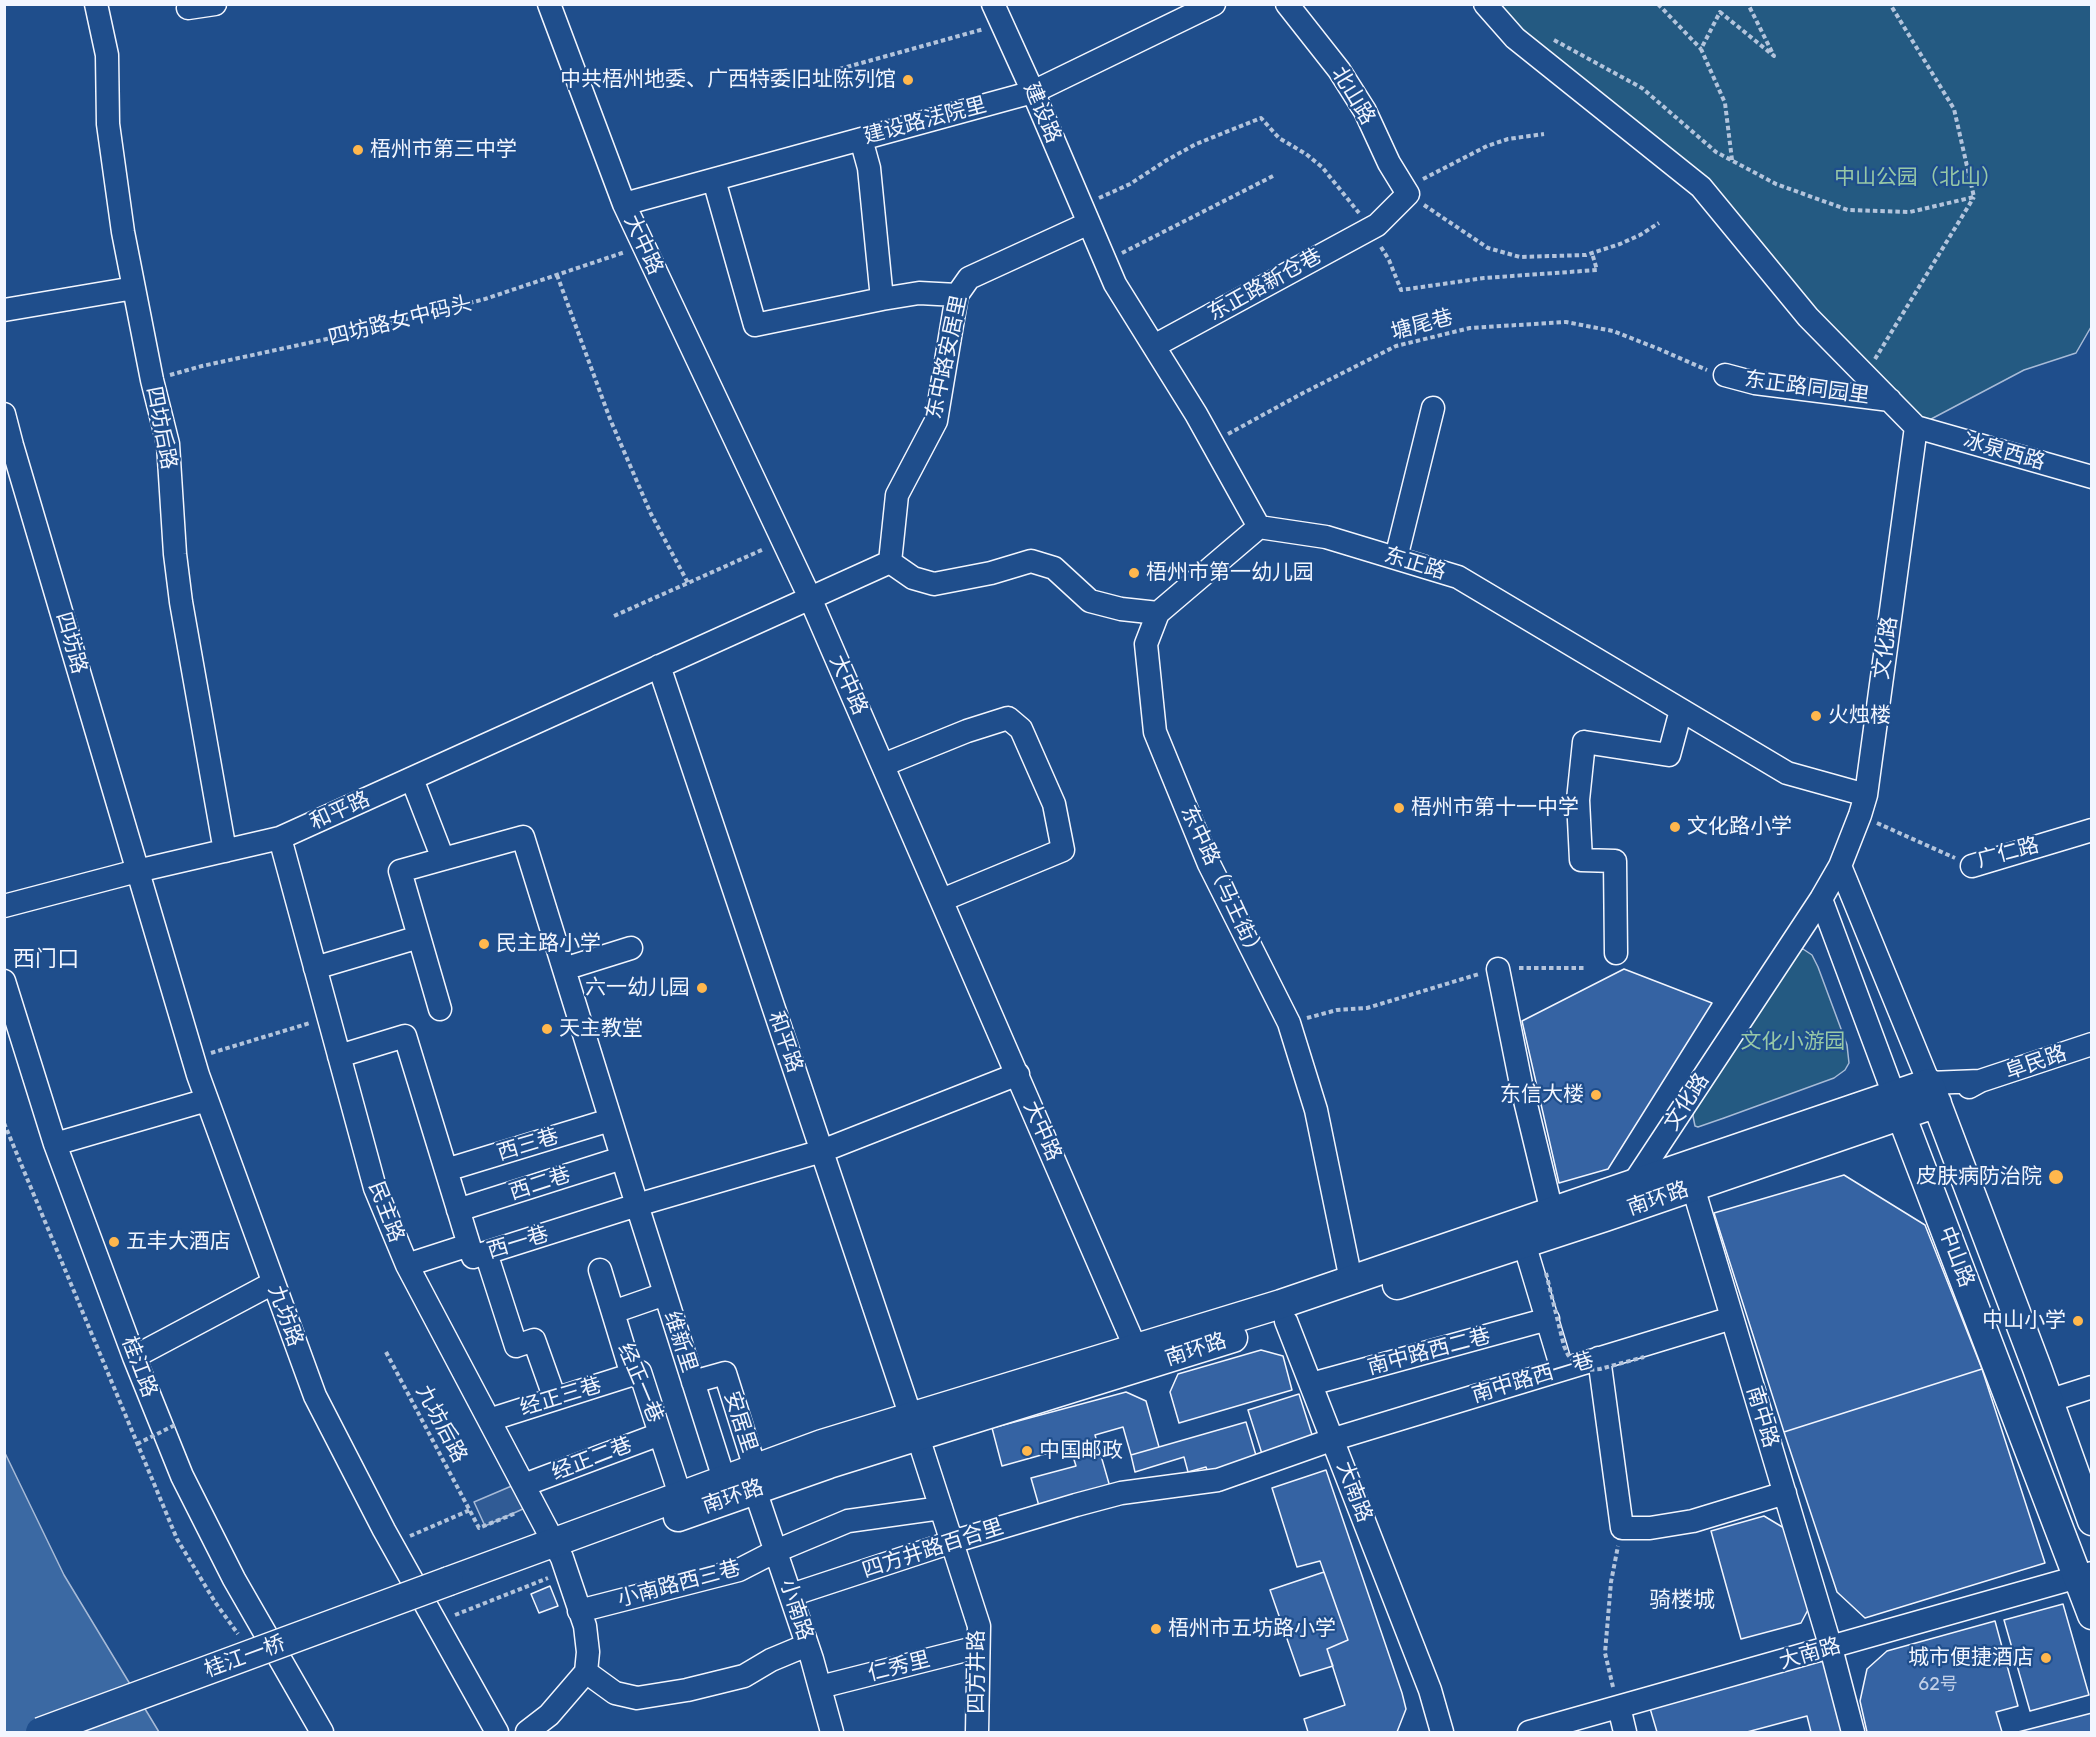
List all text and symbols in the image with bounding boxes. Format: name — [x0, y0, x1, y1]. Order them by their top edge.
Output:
street label: 北山路 — [1326, 63, 1380, 129]
place label: 中共梧州地委、广西特委旧址陈列馆 — [560, 67, 896, 93]
marker: 中共梧州地委、广西特委旧址陈列馆 — [901, 73, 915, 87]
street label: 建设路 — [1018, 79, 1066, 147]
street label: 建设路法院里 — [861, 93, 989, 149]
place label: 梧州市第三中学 — [370, 137, 517, 163]
marker: 梧州市第三中学 — [351, 143, 365, 157]
park label: 中山公园（北山） — [1834, 165, 2002, 191]
street label: 大中路 — [618, 211, 668, 279]
street label: 东正路新仓巷 — [1204, 243, 1326, 327]
street label: 四坊路女中码头 — [326, 291, 474, 351]
street label: 东中路安居里 — [922, 293, 972, 421]
street label: 塘尾巷 — [1388, 305, 1456, 345]
street label: 东正路同园里 — [1743, 367, 1871, 409]
street label: 四坊后路 — [141, 384, 181, 472]
street label: 冰泉西路 — [1960, 428, 2048, 476]
street label: 东正路 — [1381, 543, 1449, 585]
place label: 梧州市第一幼儿园 — [1146, 560, 1314, 586]
marker: 梧州市第一幼儿园 — [1127, 566, 1141, 580]
street label: 四坊路 — [50, 609, 92, 677]
street label: 文化路 — [1869, 615, 1903, 681]
street label: 大中路 — [824, 651, 872, 719]
place label: 火烛楼 — [1828, 703, 1891, 729]
marker: 火烛楼 — [1809, 709, 1823, 723]
street label: 和平路 — [306, 787, 374, 835]
place label: 梧州市第十一中学 — [1411, 795, 1579, 821]
marker: 梧州市第十一中学 — [1392, 801, 1406, 815]
street label: 东中路（马王街） — [1175, 802, 1269, 964]
place label: 文化路小学 — [1687, 814, 1792, 840]
marker: 文化路小学 — [1668, 820, 1682, 834]
street label: 广仁路 — [1974, 833, 2042, 873]
place label: 民主路小学 — [496, 931, 601, 957]
marker: 民主路小学 — [477, 937, 491, 951]
district label: 西门口 — [13, 947, 79, 973]
place label: 六一幼儿园 — [585, 975, 690, 1001]
marker: 六一幼儿园 — [695, 981, 709, 995]
street label: 和平路 — [763, 1008, 807, 1076]
place label: 天主教堂 — [559, 1016, 643, 1042]
marker: 天主教堂 — [540, 1022, 554, 1036]
park label: 文化小游园 — [1741, 1029, 1845, 1055]
street label: 阜民路 — [2002, 1041, 2070, 1085]
street label: 文化路 — [1659, 1069, 1715, 1135]
place label: 东信大楼 — [1500, 1082, 1584, 1108]
marker: 东信大楼 — [1589, 1088, 1603, 1102]
street label: 大中路 — [1018, 1097, 1066, 1165]
street label: 西三巷 — [494, 1124, 562, 1166]
street label: 西二巷 — [506, 1162, 574, 1206]
place label: 皮肤病防治院 — [1916, 1164, 2042, 1190]
marker: 皮肤病防治院 — [2047, 1168, 2065, 1186]
street label: 南环路 — [1624, 1177, 1692, 1221]
street label: 民主路 — [363, 1178, 409, 1246]
street label: 西一巷 — [484, 1222, 552, 1264]
street label: 中山路 — [1933, 1223, 1979, 1291]
place label: 五丰大酒店 — [126, 1229, 231, 1255]
marker: 五丰大酒店 — [107, 1235, 121, 1249]
street label: 九坊路 — [262, 1282, 308, 1350]
street label: 维新里 — [658, 1308, 702, 1376]
place label: 中山小学 — [1982, 1308, 2066, 1334]
marker: 中山小学 — [2071, 1314, 2085, 1328]
street label: 南中路西二巷 — [1365, 1324, 1493, 1380]
street label: 南环路 — [1162, 1328, 1230, 1372]
street label: 桂江路 — [116, 1333, 162, 1401]
street label: 经正一巷 — [612, 1339, 668, 1427]
street label: 南中路西一巷 — [1469, 1348, 1597, 1408]
street label: 经正三巷 — [517, 1373, 605, 1421]
street label: 九坊后路 — [410, 1381, 472, 1467]
street label: 南中路 — [1741, 1383, 1783, 1451]
street label: 安居里 — [718, 1388, 762, 1456]
street label: 经正二巷 — [548, 1432, 636, 1486]
place label: 中国邮政 — [1039, 1438, 1123, 1464]
marker: 中国邮政 — [1020, 1444, 1034, 1458]
street label: 大南路 — [1331, 1458, 1377, 1526]
street label: 南环路 — [699, 1475, 767, 1519]
street label: 四方井路百合里 — [859, 1514, 1007, 1584]
street label: 小南路西三巷 — [615, 1556, 743, 1612]
street label: 小南路 — [774, 1576, 818, 1644]
district label: 骑楼城 — [1649, 1588, 1715, 1614]
place label: 梧州市五坊路小学 — [1168, 1616, 1336, 1642]
marker: 梧州市五坊路小学 — [1149, 1622, 1163, 1636]
street label: 四方井路 — [964, 1630, 990, 1714]
street label: 桂江一桥 — [201, 1631, 289, 1683]
street label: 大南路 — [1776, 1633, 1844, 1675]
place label: 城市便捷酒店 — [1908, 1645, 2034, 1671]
street label: 仁秀里 — [865, 1647, 933, 1687]
marker: 城市便捷酒店 — [2039, 1651, 2053, 1665]
house number: 62号 — [1918, 1674, 1958, 1696]

